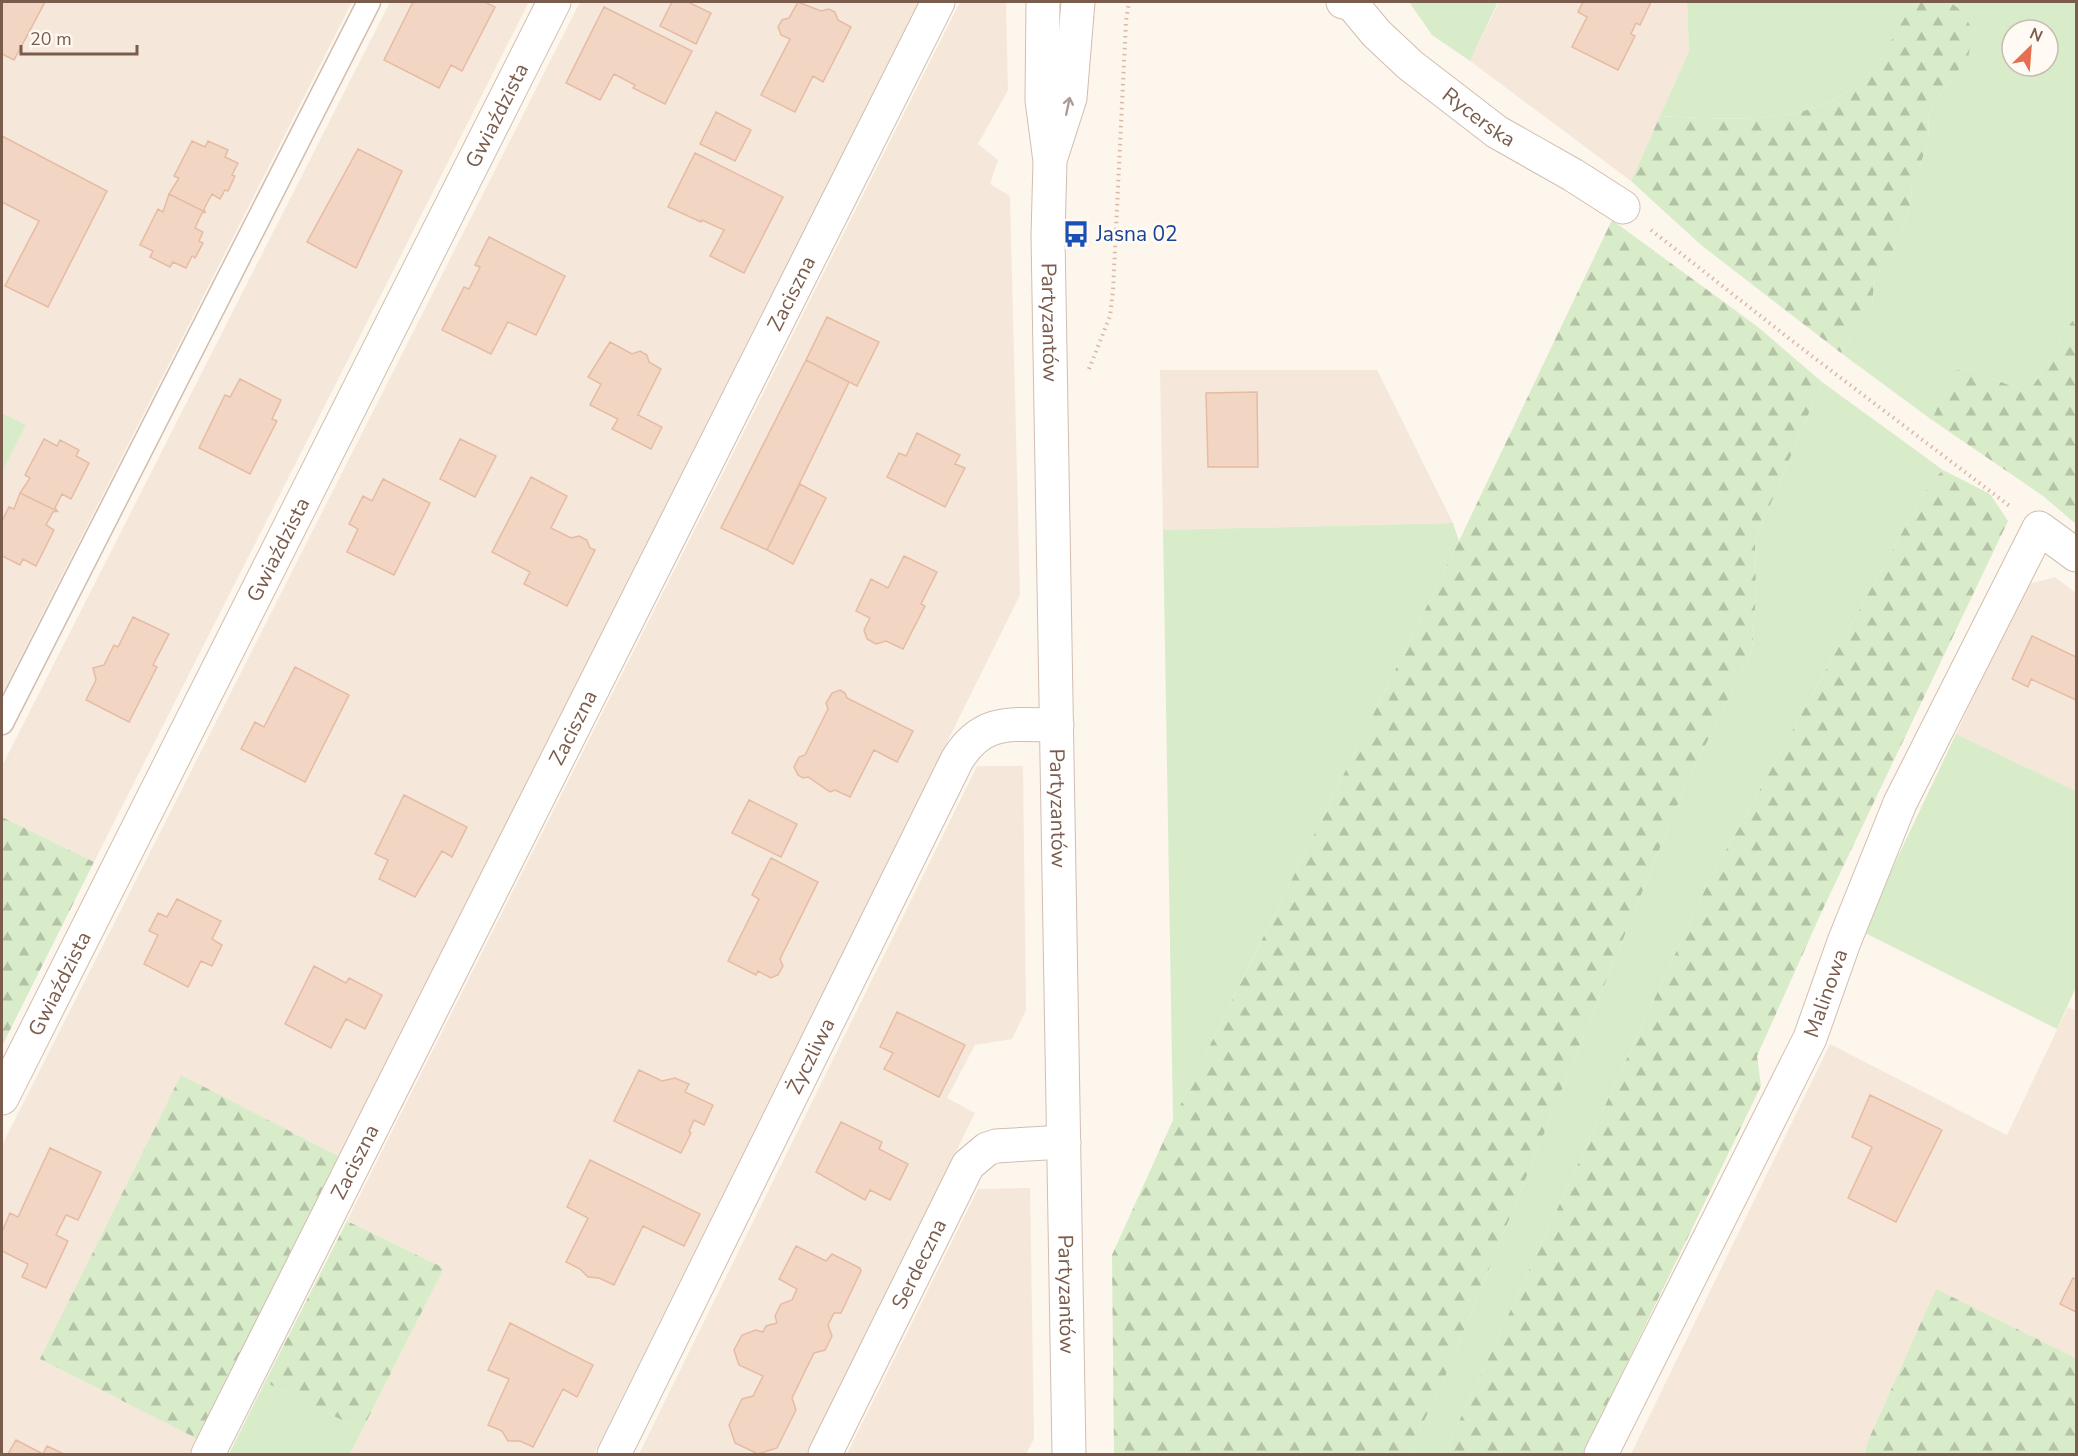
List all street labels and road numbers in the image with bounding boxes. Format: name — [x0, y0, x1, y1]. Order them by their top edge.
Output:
street label: Gwiaździsta — [459, 58, 535, 173]
street label: Rycerska — [1436, 81, 1520, 153]
street label: Zaciszna — [761, 251, 822, 336]
street label: Partyzantów — [1034, 263, 1065, 383]
street label: Gwiaździsta — [240, 493, 316, 607]
street label: Zaciszna — [543, 685, 604, 770]
street label: Partyzantów — [1043, 748, 1073, 869]
street label: Gwiaździsta — [21, 927, 98, 1041]
street label: Malinowa — [1797, 945, 1854, 1041]
street label: Życzliwa — [780, 1013, 841, 1099]
street label: Zaciszna — [324, 1119, 386, 1204]
street label: Serdeczna — [885, 1214, 953, 1314]
street label: Partyzantów — [1051, 1234, 1081, 1355]

